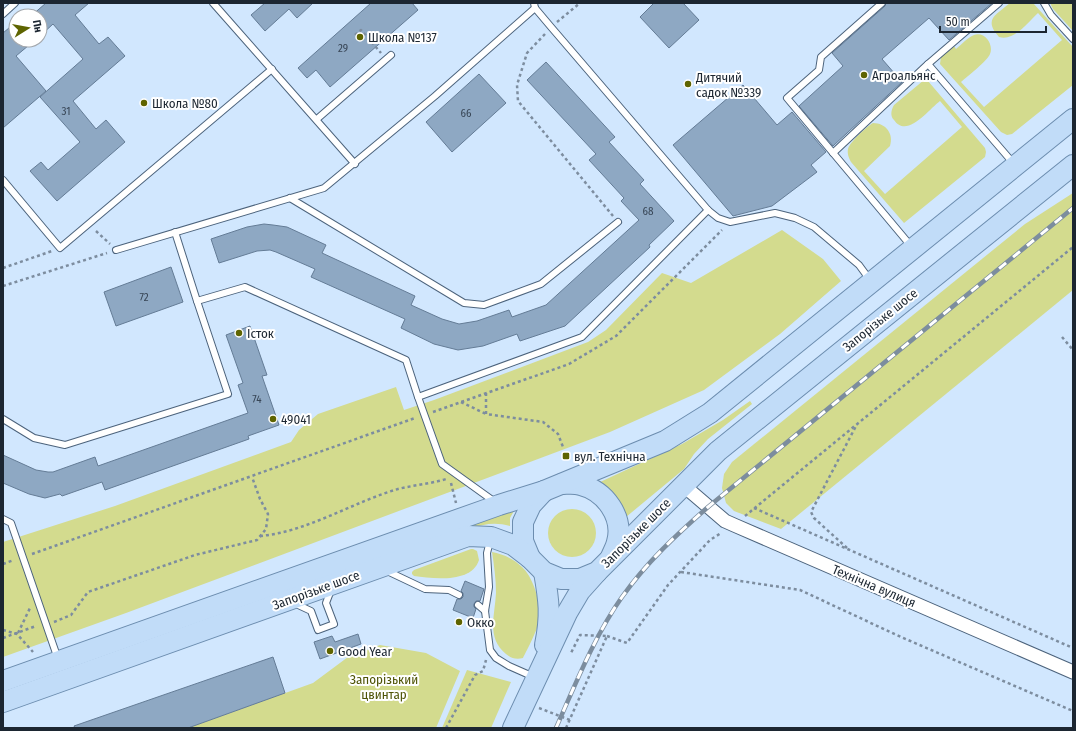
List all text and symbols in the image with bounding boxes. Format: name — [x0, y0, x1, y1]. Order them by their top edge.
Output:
north arrow — [8, 8, 48, 48]
scale bar — [940, 8, 1046, 34]
text: 50 m — [946, 15, 970, 29]
text: Пн — [30, 19, 45, 34]
place label: Школа №137 — [368, 30, 437, 45]
marker: Школа №137 — [355, 32, 365, 42]
house number: 29 — [338, 42, 348, 55]
place label: Агроальянс — [872, 68, 936, 83]
place label: Дитячий садок №339 — [695, 70, 761, 100]
marker: Агроальянс — [859, 70, 869, 80]
marker: Дитячий садок №339 — [683, 79, 693, 89]
place label: Школа №80 — [152, 96, 218, 111]
marker: Школа №80 — [139, 98, 149, 108]
house number: 31 — [62, 105, 71, 118]
house number: 66 — [461, 107, 472, 120]
house number: 68 — [643, 205, 654, 218]
street label: Запорізьке шосе — [840, 285, 920, 355]
house number: 72 — [139, 291, 149, 304]
place label: Істок — [247, 326, 274, 341]
marker: Істок — [234, 328, 244, 338]
house number: 74 — [252, 393, 262, 406]
place label: 49041 — [281, 412, 311, 427]
marker: 49041 — [268, 414, 278, 424]
place label: вул. Технічна — [574, 449, 646, 464]
marker: вул. Технічна — [561, 451, 571, 461]
street label: Запорізьке шосе — [598, 495, 674, 571]
street label: Технічна вулиця — [830, 562, 918, 610]
street label: Запорізьке шосе — [270, 567, 362, 613]
place label: Окко — [467, 615, 494, 630]
marker: Окко — [454, 617, 464, 627]
place label: Good Year — [338, 644, 393, 659]
marker: Good Year — [325, 646, 335, 656]
park label: Запорізький цвинтар — [350, 672, 418, 702]

